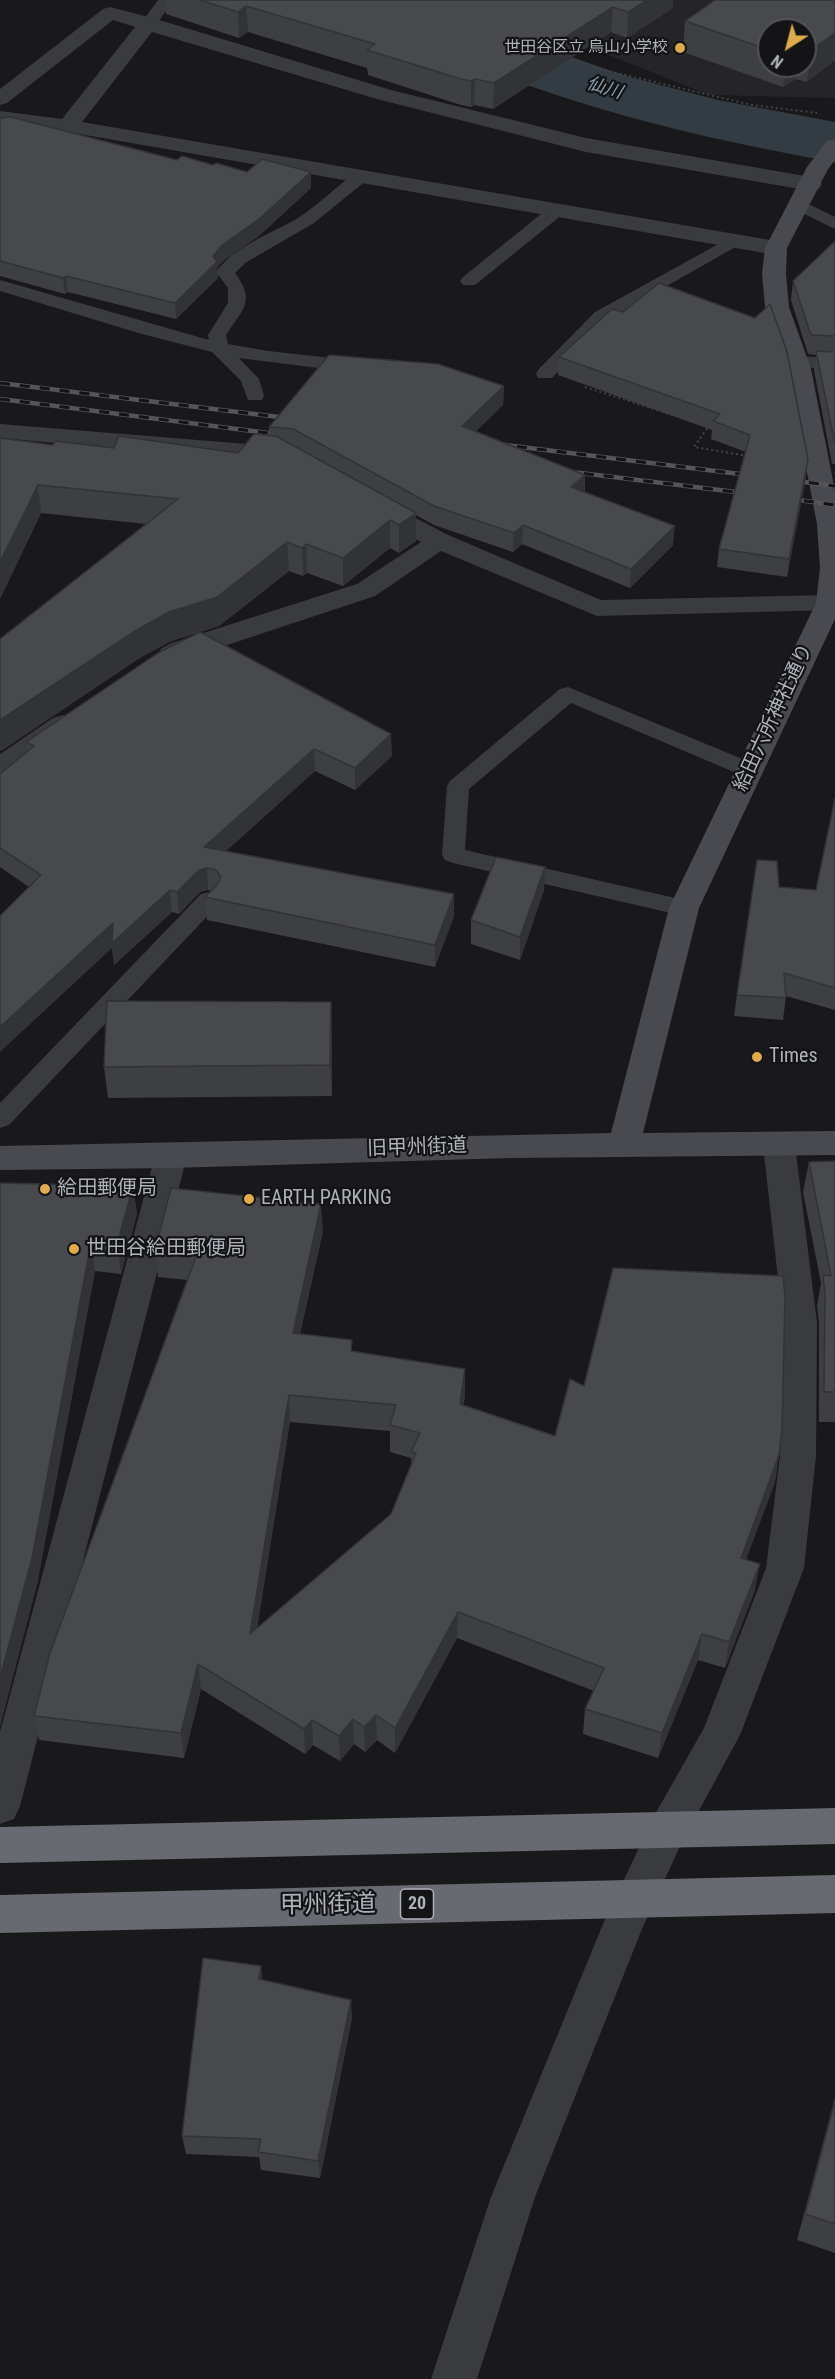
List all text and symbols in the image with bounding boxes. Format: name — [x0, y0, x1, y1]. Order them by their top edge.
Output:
north arrow — [757, 18, 817, 78]
place label: 世田谷区立 烏山小学校 — [504, 38, 668, 58]
marker: 世田谷区立 烏山小学校 — [673, 41, 687, 55]
text: N — [768, 51, 787, 72]
water label: 仙川 — [584, 73, 624, 105]
street label: 給田六所神社通り — [729, 640, 819, 796]
place label: Times — [769, 1045, 818, 1069]
marker: Times — [750, 1050, 764, 1064]
street label: 旧甲州街道 — [367, 1134, 467, 1162]
place label: 給田郵便局 — [57, 1177, 157, 1201]
marker: 給田郵便局 — [38, 1182, 52, 1196]
place label: EARTH PARKING — [261, 1187, 392, 1211]
marker: EARTH PARKING — [242, 1192, 256, 1206]
place label: 世田谷給田郵便局 — [86, 1237, 246, 1261]
marker: 世田谷給田郵便局 — [67, 1242, 81, 1256]
road number: 20 — [400, 1889, 434, 1919]
street label: 甲州街道 — [280, 1891, 376, 1921]

